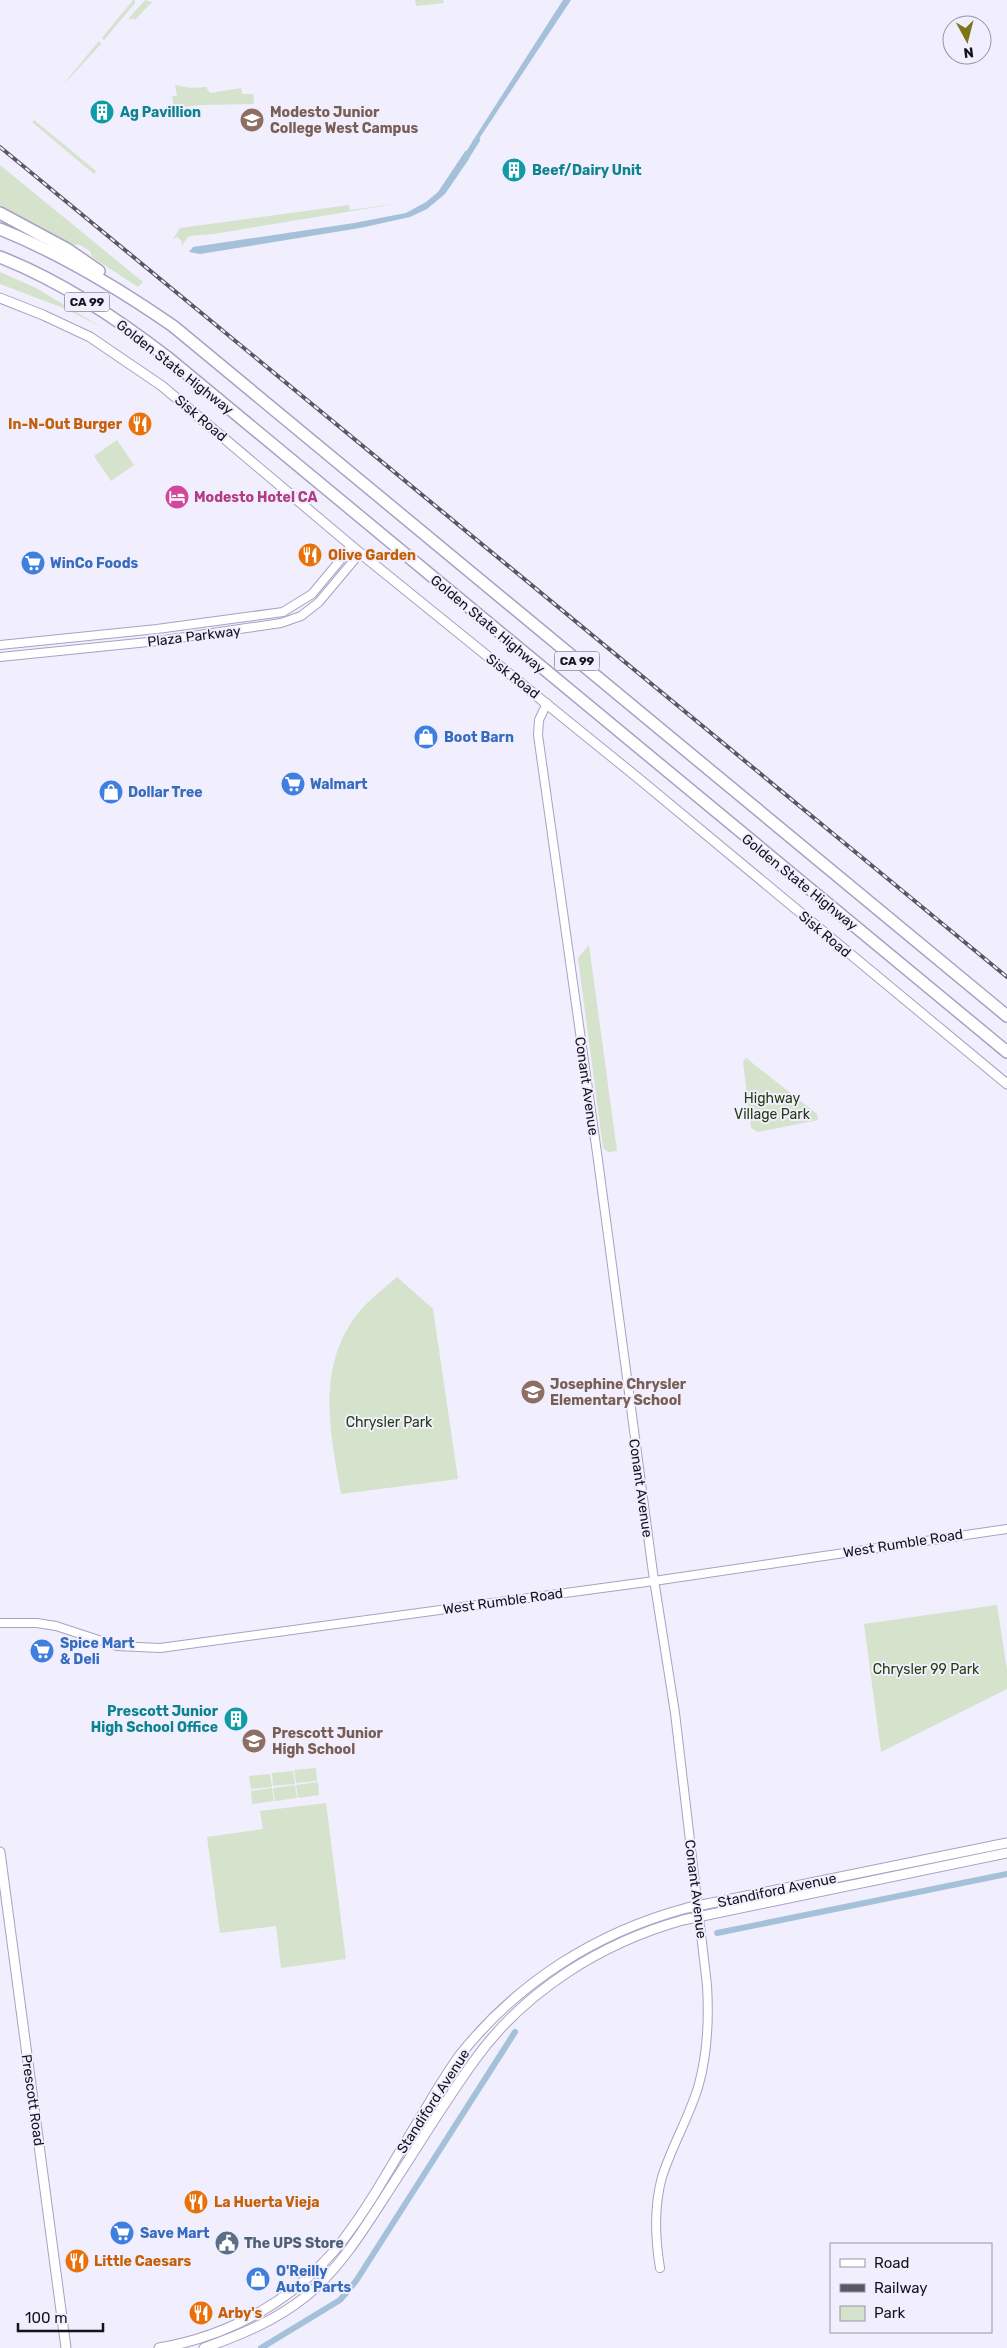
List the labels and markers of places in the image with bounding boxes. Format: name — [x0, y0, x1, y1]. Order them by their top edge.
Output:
building icon: Ag Pavillion — [89, 99, 115, 125]
place label: Ag Pavillion — [120, 104, 201, 121]
place label: Modesto Junior College West Campus — [270, 104, 418, 137]
school or university icon: Modesto Junior College West Campus — [239, 107, 265, 133]
building icon: Beef/Dairy Unit — [501, 157, 527, 183]
place label: Beef/Dairy Unit — [532, 162, 642, 179]
restaurant icon: In-N-Out Burger — [127, 411, 153, 437]
place label: In-N-Out Burger — [8, 416, 123, 433]
hotel icon: Modesto Hotel CA — [164, 484, 190, 510]
place label: Modesto Hotel CA — [194, 489, 318, 506]
restaurant icon: Olive Garden — [297, 542, 323, 568]
place label: Olive Garden — [328, 547, 416, 564]
supermarket icon: WinCo Foods — [20, 550, 46, 576]
place label: WinCo Foods — [50, 555, 138, 572]
shop icon: Boot Barn — [413, 724, 439, 750]
place label: Boot Barn — [444, 729, 514, 746]
supermarket icon: Walmart — [280, 771, 306, 797]
place label: Walmart — [310, 776, 368, 793]
shop icon: Dollar Tree — [98, 779, 124, 805]
place label: Dollar Tree — [128, 784, 203, 801]
place label: Josephine Chrysler Elementary School — [550, 1376, 687, 1409]
school or university icon: Josephine Chrysler Elementary School — [520, 1379, 546, 1405]
place label: Spice Mart & Deli — [60, 1635, 135, 1668]
supermarket icon: Spice Mart & Deli — [29, 1638, 55, 1664]
place label: Prescott Junior High School Office — [91, 1703, 219, 1736]
building icon: Prescott Junior High School Office — [223, 1706, 249, 1732]
place label: Prescott Junior High School — [272, 1725, 384, 1758]
school or university icon: Prescott Junior High School — [241, 1728, 267, 1754]
restaurant icon: La Huerta Vieja — [183, 2189, 209, 2215]
place label: La Huerta Vieja — [214, 2194, 319, 2211]
supermarket icon: Save Mart — [109, 2220, 135, 2246]
place label: Save Mart — [140, 2225, 210, 2242]
public building icon: The UPS Store — [214, 2230, 240, 2256]
place label: The UPS Store — [244, 2235, 344, 2252]
restaurant icon: Little Caesars — [64, 2248, 90, 2274]
place label: Little Caesars — [94, 2253, 192, 2270]
place label: O'Reilly Auto Parts — [276, 2263, 351, 2296]
shop icon: O'Reilly Auto Parts — [245, 2266, 271, 2292]
restaurant icon: Arby's — [188, 2300, 214, 2326]
place label: Arby's — [218, 2305, 262, 2322]

